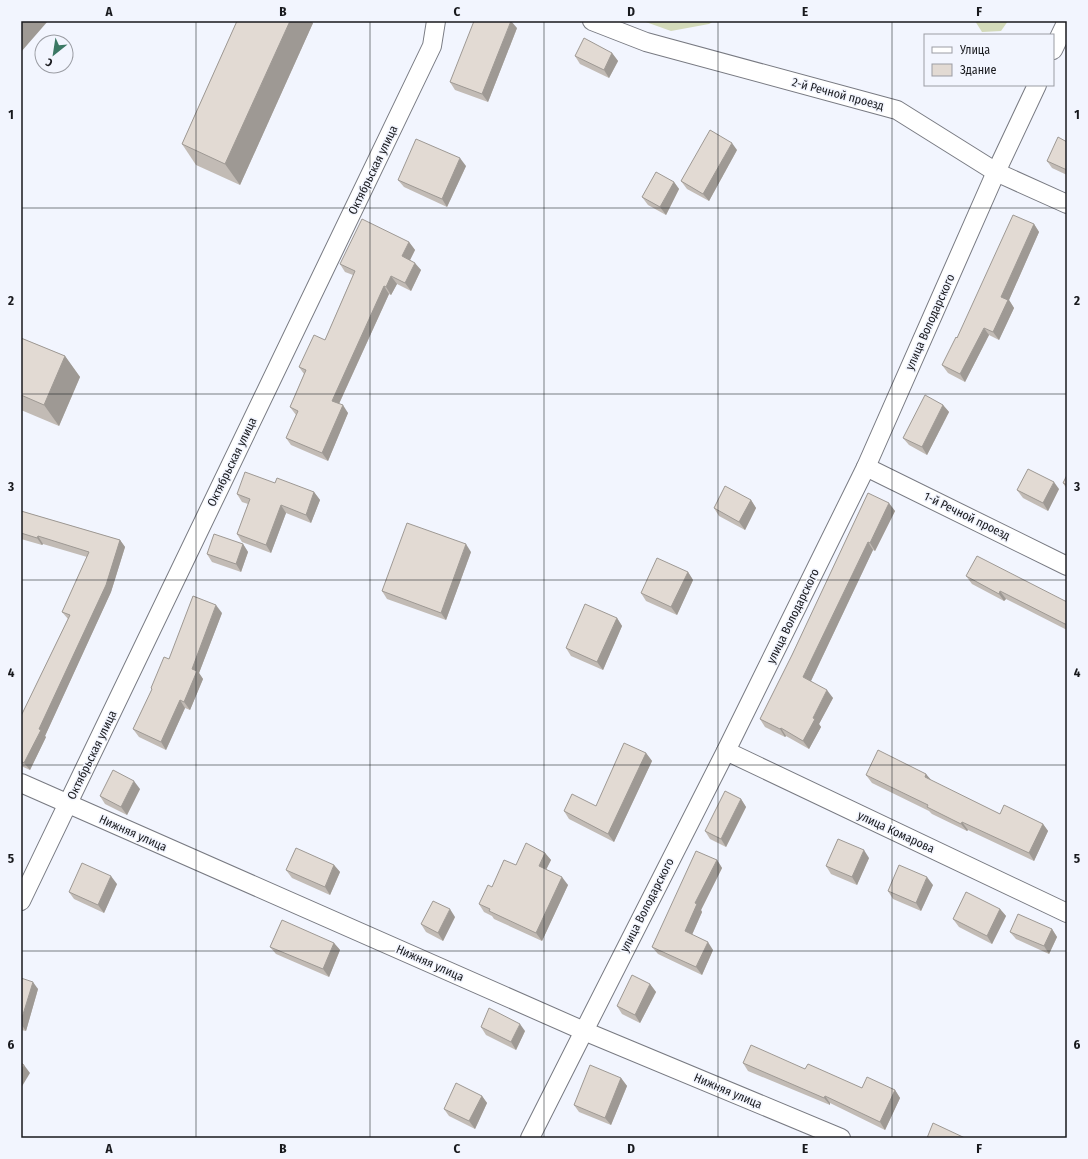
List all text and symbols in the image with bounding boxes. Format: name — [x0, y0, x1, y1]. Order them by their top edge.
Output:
text: A — [104, 4, 113, 19]
text: B — [279, 4, 287, 19]
text: C — [454, 4, 461, 19]
text: D — [627, 4, 635, 19]
text: E — [802, 4, 808, 19]
text: F — [976, 4, 982, 19]
north arrow — [34, 34, 74, 74]
legend — [924, 34, 1054, 86]
text: Улица — [959, 43, 990, 57]
text: С — [43, 55, 55, 69]
text: Здание — [960, 63, 996, 77]
street label: 2-й Речной проезд — [790, 75, 886, 113]
text: 1 — [8, 107, 14, 122]
text: 1 — [1074, 107, 1080, 122]
street label: Октябрьская улица — [345, 123, 401, 217]
street label: улица Володарского — [902, 272, 958, 372]
text: 2 — [7, 293, 14, 308]
text: 2 — [1073, 293, 1080, 308]
street label: Октябрьская улица — [204, 415, 260, 509]
text: 3 — [7, 479, 14, 494]
text: 3 — [1073, 479, 1080, 494]
street label: 1-й Речной проезд — [922, 489, 1012, 543]
street label: улица Володарского — [764, 566, 822, 666]
text: 4 — [8, 665, 15, 680]
text: 4 — [1074, 665, 1081, 680]
street label: Октябрьская улица — [64, 708, 120, 802]
street label: улица Комарова — [855, 808, 937, 856]
street label: Нижняя улица — [97, 812, 169, 854]
text: 5 — [8, 851, 14, 866]
text: 5 — [1074, 851, 1080, 866]
street label: улица Володарского — [617, 856, 677, 954]
street label: Нижняя улица — [394, 942, 466, 984]
text: 6 — [8, 1037, 15, 1052]
text: 6 — [1074, 1037, 1081, 1052]
street label: Нижняя улица — [692, 1070, 764, 1112]
text: A — [104, 1141, 113, 1156]
text: B — [279, 1141, 287, 1156]
text: C — [454, 1141, 461, 1156]
text: D — [627, 1141, 635, 1156]
text: E — [802, 1141, 808, 1156]
text: F — [976, 1141, 982, 1156]

